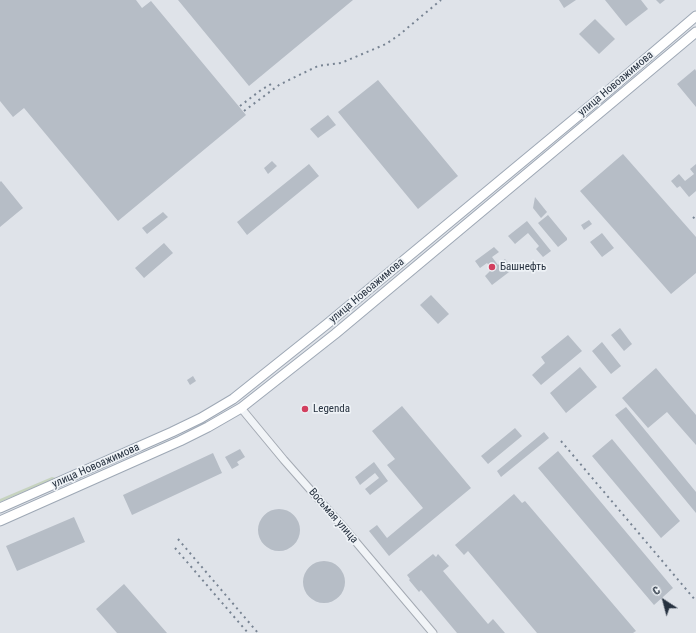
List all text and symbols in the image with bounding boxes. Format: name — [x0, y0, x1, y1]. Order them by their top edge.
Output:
street label: улица Новоажимова — [576, 49, 656, 119]
street label: улица Новоажимова — [327, 256, 407, 326]
place label: Башнефть — [500, 260, 546, 274]
marker: Башнефть — [487, 262, 497, 272]
place label: Legenda — [313, 402, 350, 416]
marker: Legenda — [300, 404, 310, 414]
street label: улица Новоажимова — [50, 441, 142, 491]
street label: Восьмая улица — [305, 486, 361, 546]
north arrow — [644, 581, 684, 621]
text: С — [650, 584, 663, 598]

